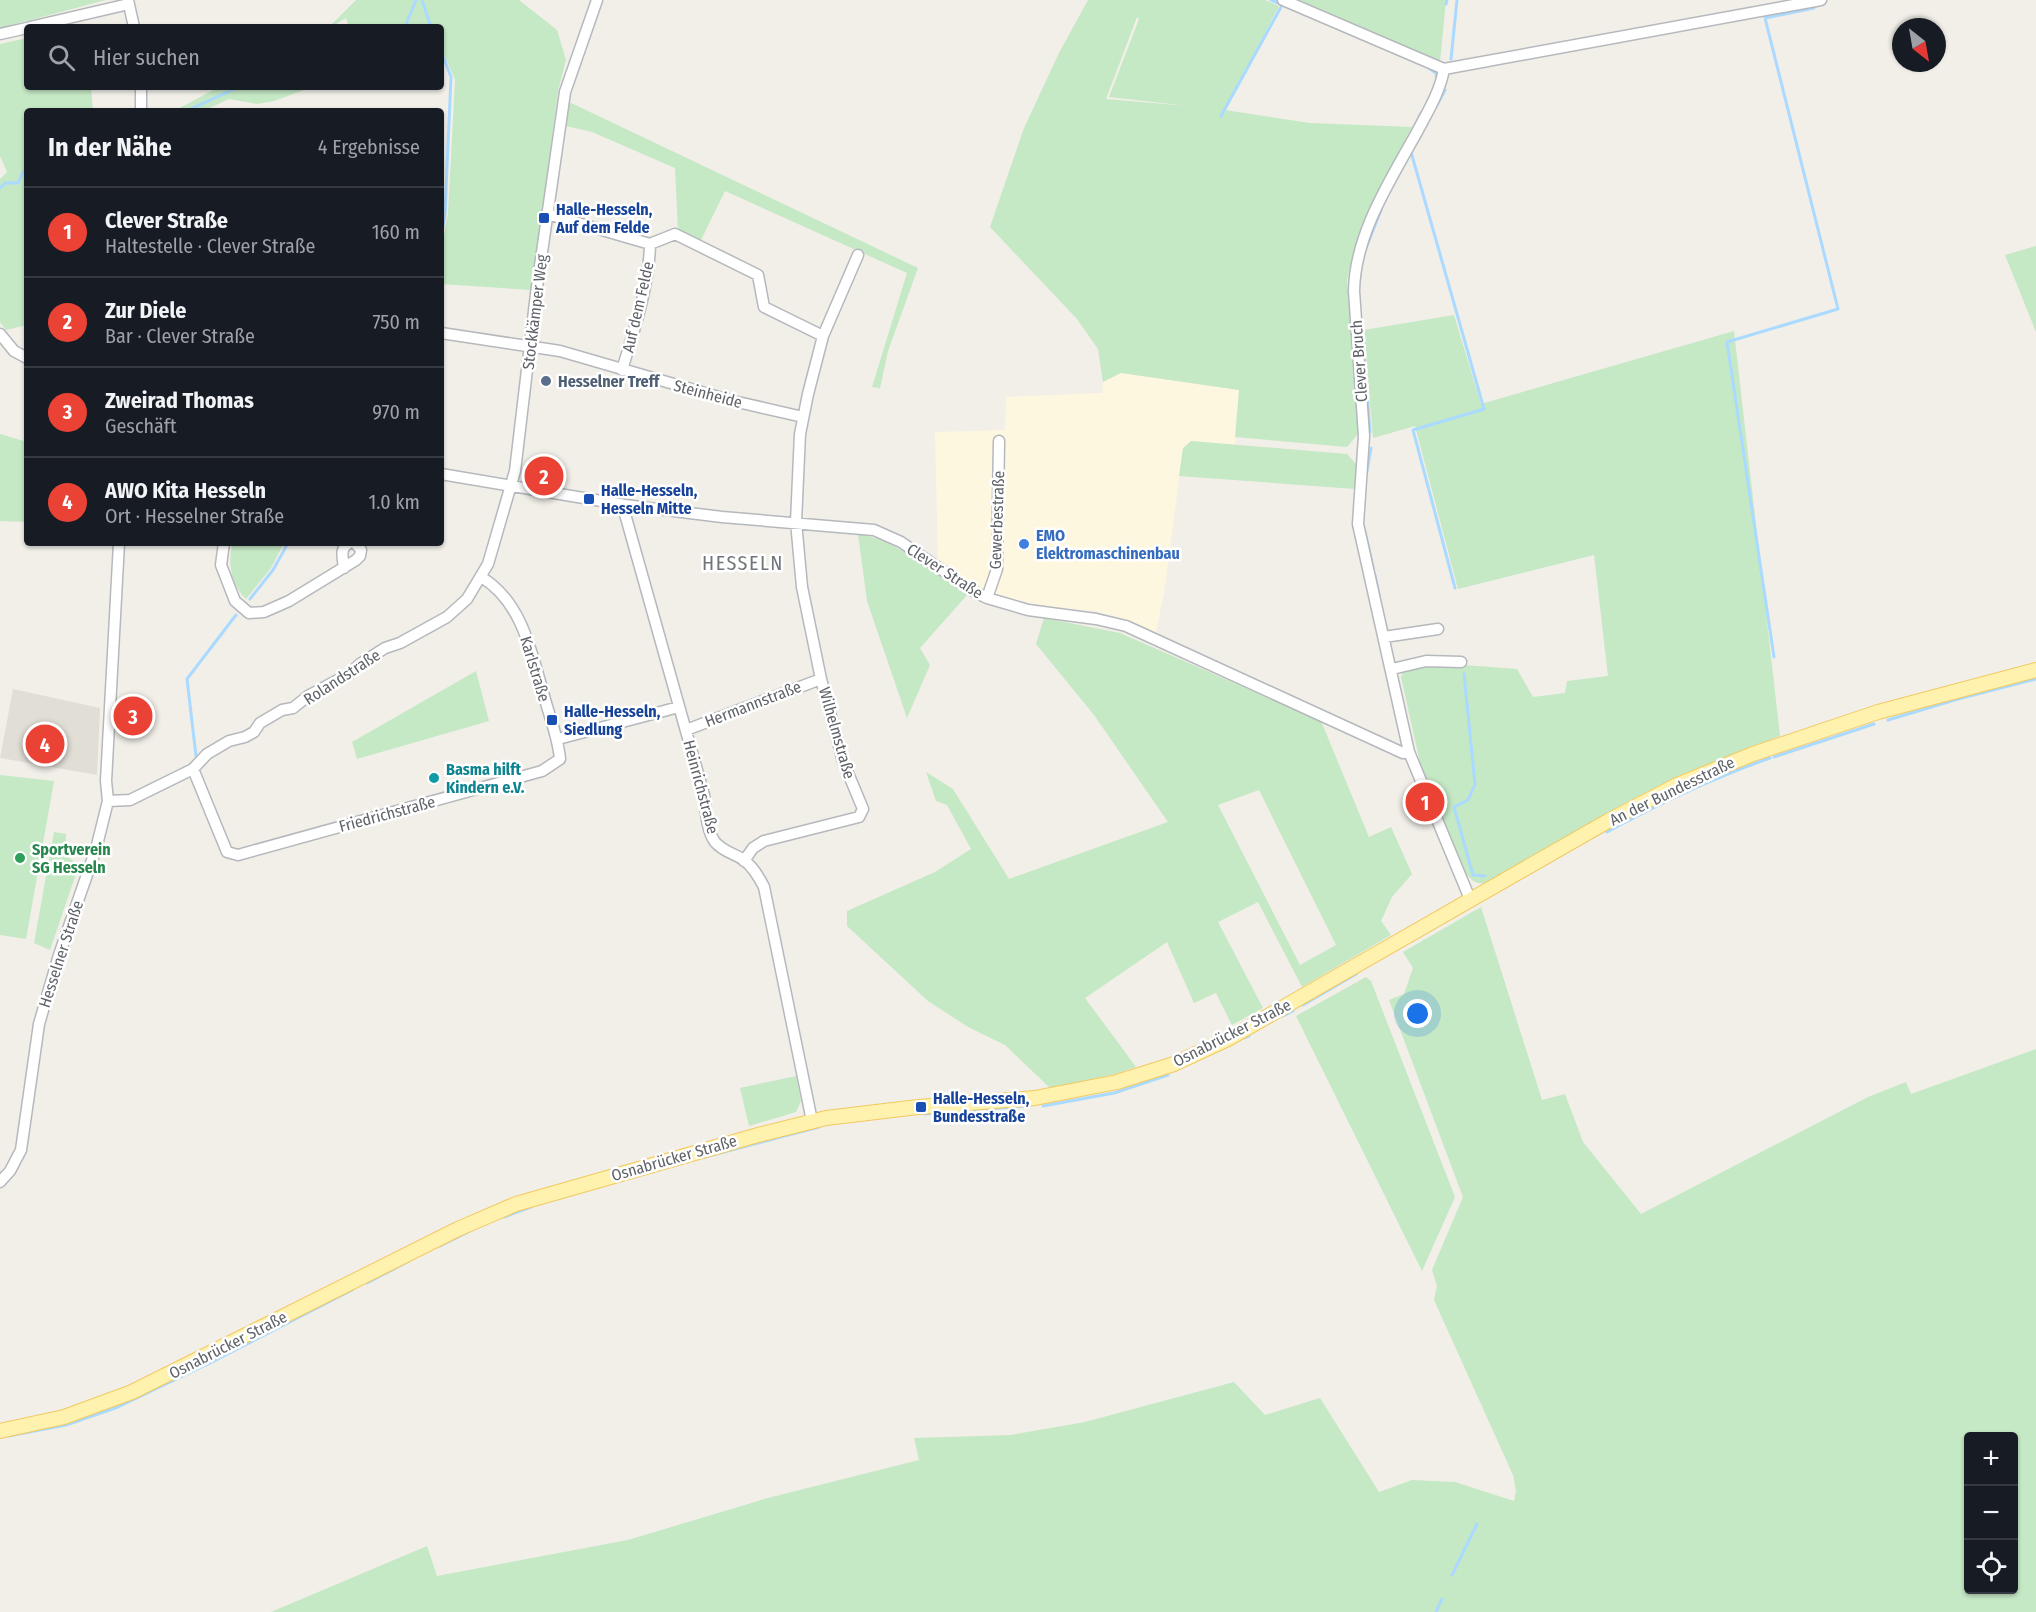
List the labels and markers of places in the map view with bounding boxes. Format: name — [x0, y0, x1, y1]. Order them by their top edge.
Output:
place label: Halle-Hesseln, Auf dem Felde — [555, 200, 653, 237]
marker: Halle-Hesseln, Auf dem Felde — [537, 211, 551, 225]
place label: Hesselner Treff — [558, 372, 661, 391]
marker: Hesselner Treff — [539, 374, 553, 388]
pin: 2 — [524, 454, 564, 498]
place label: Halle-Hesseln, Hesseln Mitte — [601, 481, 698, 518]
marker: Halle-Hesseln, Hesseln Mitte — [582, 492, 596, 506]
place label: EMO Elektromaschinenbau — [1036, 526, 1180, 563]
marker: EMO Elektromaschinenbau — [1017, 537, 1031, 551]
pin: 3 — [114, 694, 152, 738]
place label: Halle-Hesseln, Siedlung — [564, 702, 661, 739]
marker: Halle-Hesseln, Siedlung — [545, 713, 559, 727]
pin: 4 — [26, 722, 64, 766]
place label: Basma hilft Kindern e.V. — [446, 760, 525, 797]
marker: Basma hilft Kindern e.V. — [427, 771, 441, 785]
pin: 1 — [1406, 780, 1444, 824]
place label: Sportverein SG Hesseln — [32, 840, 111, 877]
marker: Sportverein SG Hesseln — [13, 851, 27, 865]
place label: Halle-Hesseln, Bundesstraße — [933, 1089, 1030, 1126]
marker: Halle-Hesseln, Bundesstraße — [914, 1100, 928, 1114]

